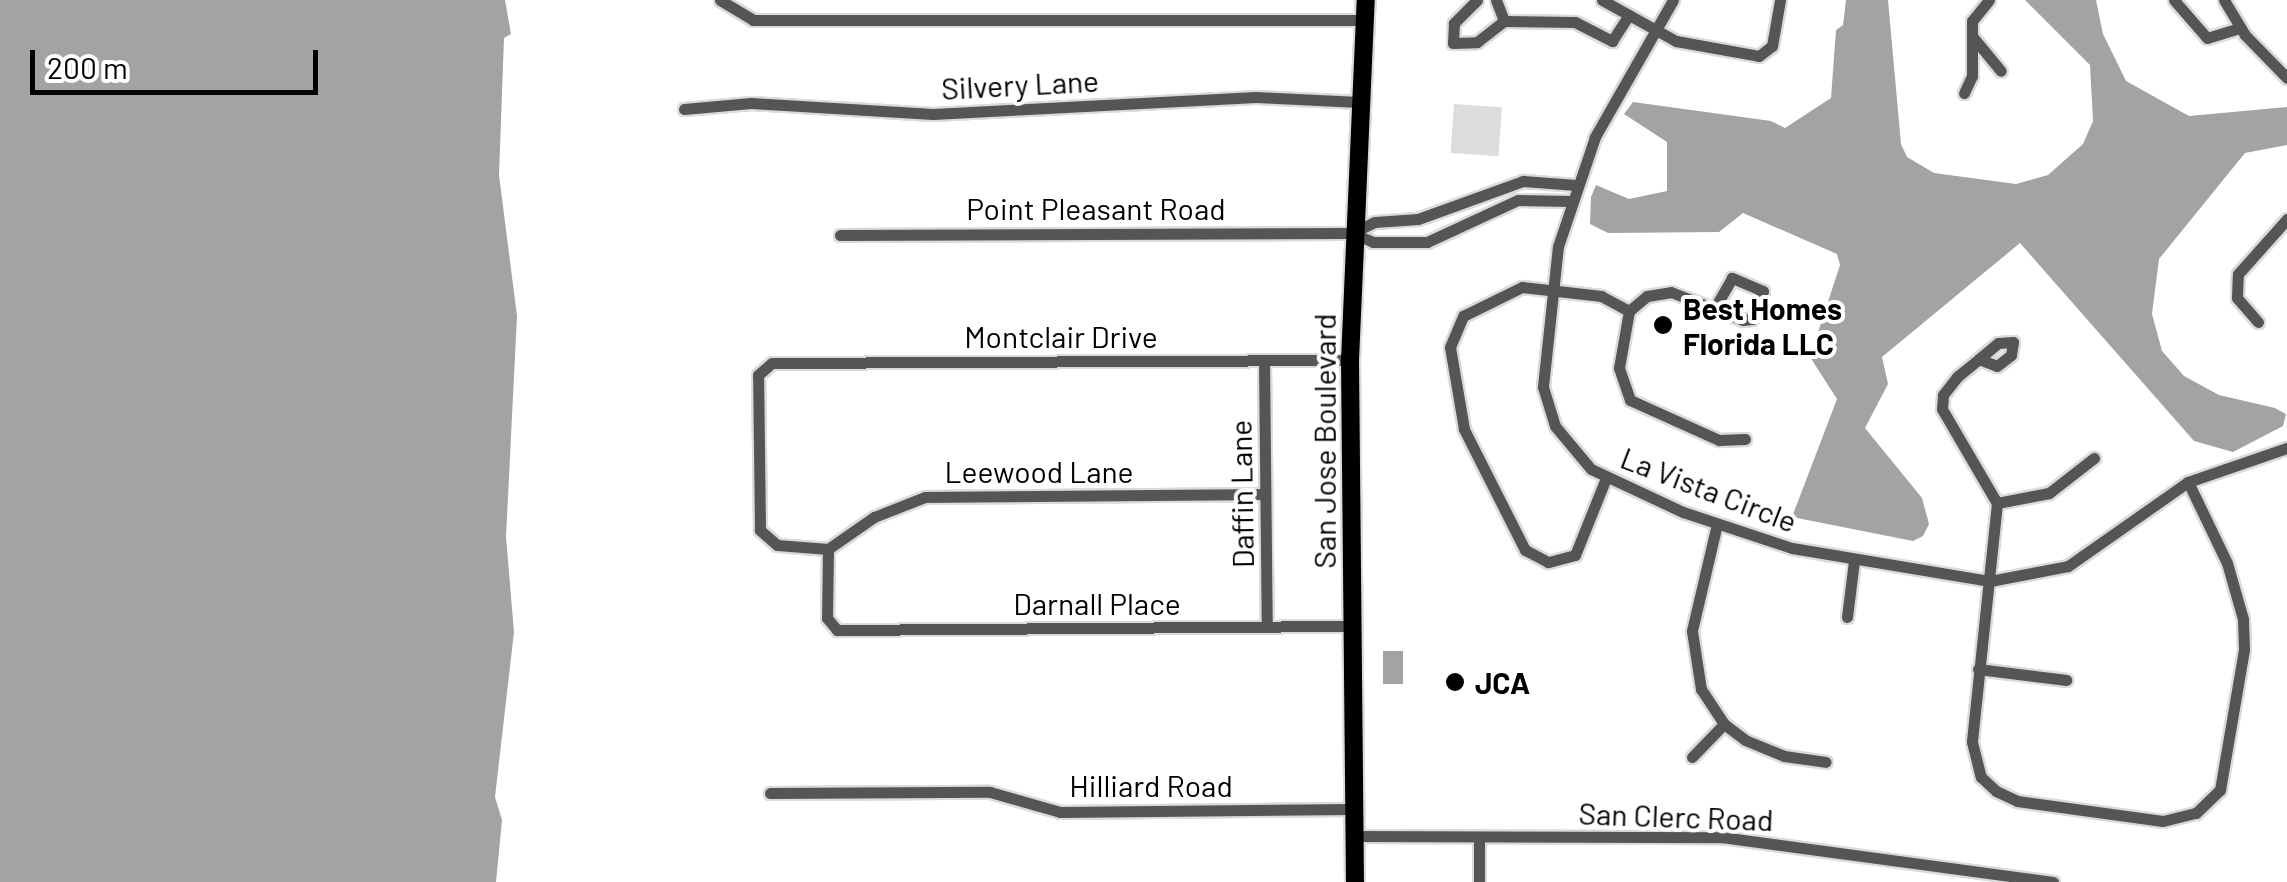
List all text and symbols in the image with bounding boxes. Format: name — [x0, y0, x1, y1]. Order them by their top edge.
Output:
scale bar — [35, 30, 322, 92]
text: 200 m — [47, 49, 128, 85]
street label: Silvery Lane — [940, 62, 1100, 106]
street label: Point Pleasant Road — [966, 190, 1226, 226]
place label: Best Homes Florida LLC — [1683, 290, 1842, 360]
street label: San Jose Boulevard — [1306, 313, 1342, 569]
marker: Best Homes Florida LLC — [1652, 314, 1674, 336]
street label: Montclair Drive — [964, 318, 1158, 354]
street label: Daffin Lane — [1222, 420, 1260, 568]
street label: La Vista Circle — [1616, 439, 1802, 539]
street label: Leewood Lane — [944, 453, 1134, 489]
street label: Darnall Place — [1013, 585, 1181, 621]
place label: JCA — [1475, 664, 1530, 700]
marker: JCA — [1444, 671, 1466, 693]
street label: Hilliard Road — [1069, 767, 1233, 803]
street label: San Clerc Road — [1578, 795, 1774, 837]

